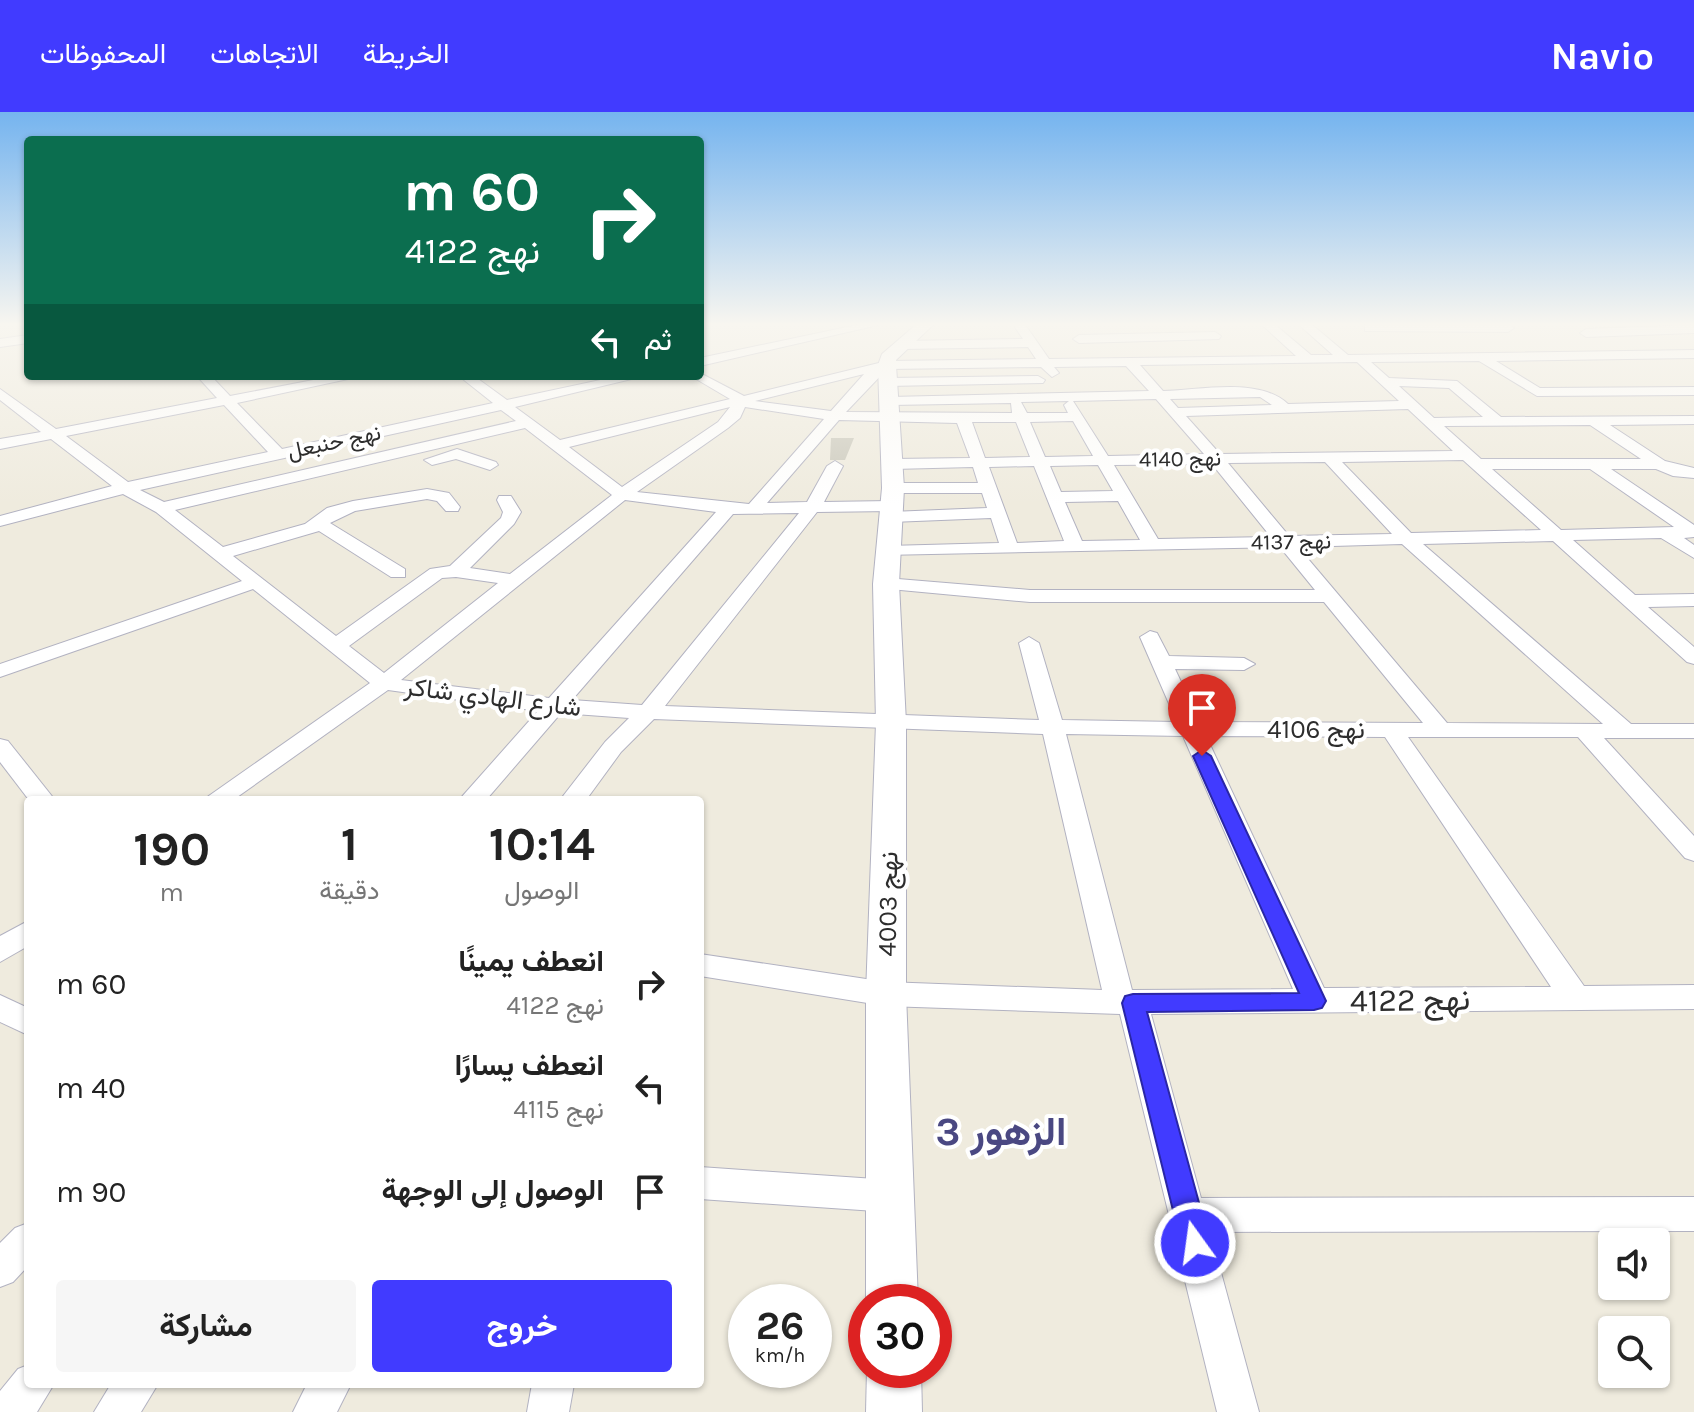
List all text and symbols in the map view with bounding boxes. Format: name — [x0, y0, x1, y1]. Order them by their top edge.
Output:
text: Navio — [1551, 34, 1654, 79]
text: المحفوظات — [40, 37, 166, 70]
text: الاتجاهات — [210, 37, 319, 70]
text: الخريطة — [363, 37, 449, 70]
text: 60 m — [403, 159, 540, 224]
icon: right — [568, 168, 672, 272]
text: نهج 4122 — [405, 230, 540, 272]
icon: left — [584, 320, 628, 364]
text: ثم — [644, 322, 672, 358]
street label: نهج حنبعل — [285, 419, 383, 466]
street label: نهج 4140 — [1139, 445, 1221, 474]
street label: نهج 4137 — [1251, 528, 1331, 557]
street label: شارع الهادي شاكر — [401, 671, 583, 728]
pin — [1168, 674, 1236, 756]
icon: arrive — [1180, 686, 1224, 730]
street label: نهج 4106 — [1267, 714, 1365, 747]
text: 1 — [341, 816, 358, 872]
text: 10:14 — [489, 816, 595, 872]
text: 190 — [133, 821, 210, 877]
street label: نهج 4003 — [872, 851, 906, 957]
text: دقيقة — [319, 875, 379, 906]
text: الوصول — [504, 875, 579, 906]
text: m — [159, 877, 184, 908]
text: انعطف يمينًا — [458, 943, 604, 979]
icon: right — [628, 962, 672, 1006]
text: 60 m — [56, 966, 126, 1002]
street label: نهج 4122 — [1350, 980, 1470, 1023]
text: نهج 4122 — [506, 990, 604, 1021]
text: انعطف يسارًا — [454, 1047, 604, 1083]
icon: left — [628, 1066, 672, 1110]
text: 40 m — [56, 1070, 126, 1106]
text: نهج 4115 — [513, 1094, 604, 1125]
district label: الزهور 3 — [936, 1108, 1066, 1156]
icon: arrive — [628, 1170, 672, 1214]
text: الوصول إلى الوجهة — [381, 1172, 604, 1208]
text: 90 m — [56, 1174, 126, 1210]
position arrow — [1153, 1201, 1237, 1285]
map controls — [1598, 1228, 1670, 1388]
button: sound — [1598, 1228, 1670, 1300]
button: مشاركة — [56, 1280, 356, 1372]
button: خروج — [372, 1280, 672, 1372]
speed limit sign: 30 — [848, 1284, 952, 1388]
text: 26 — [756, 1302, 804, 1349]
button: search — [1598, 1316, 1670, 1388]
text: km/h — [755, 1344, 805, 1367]

